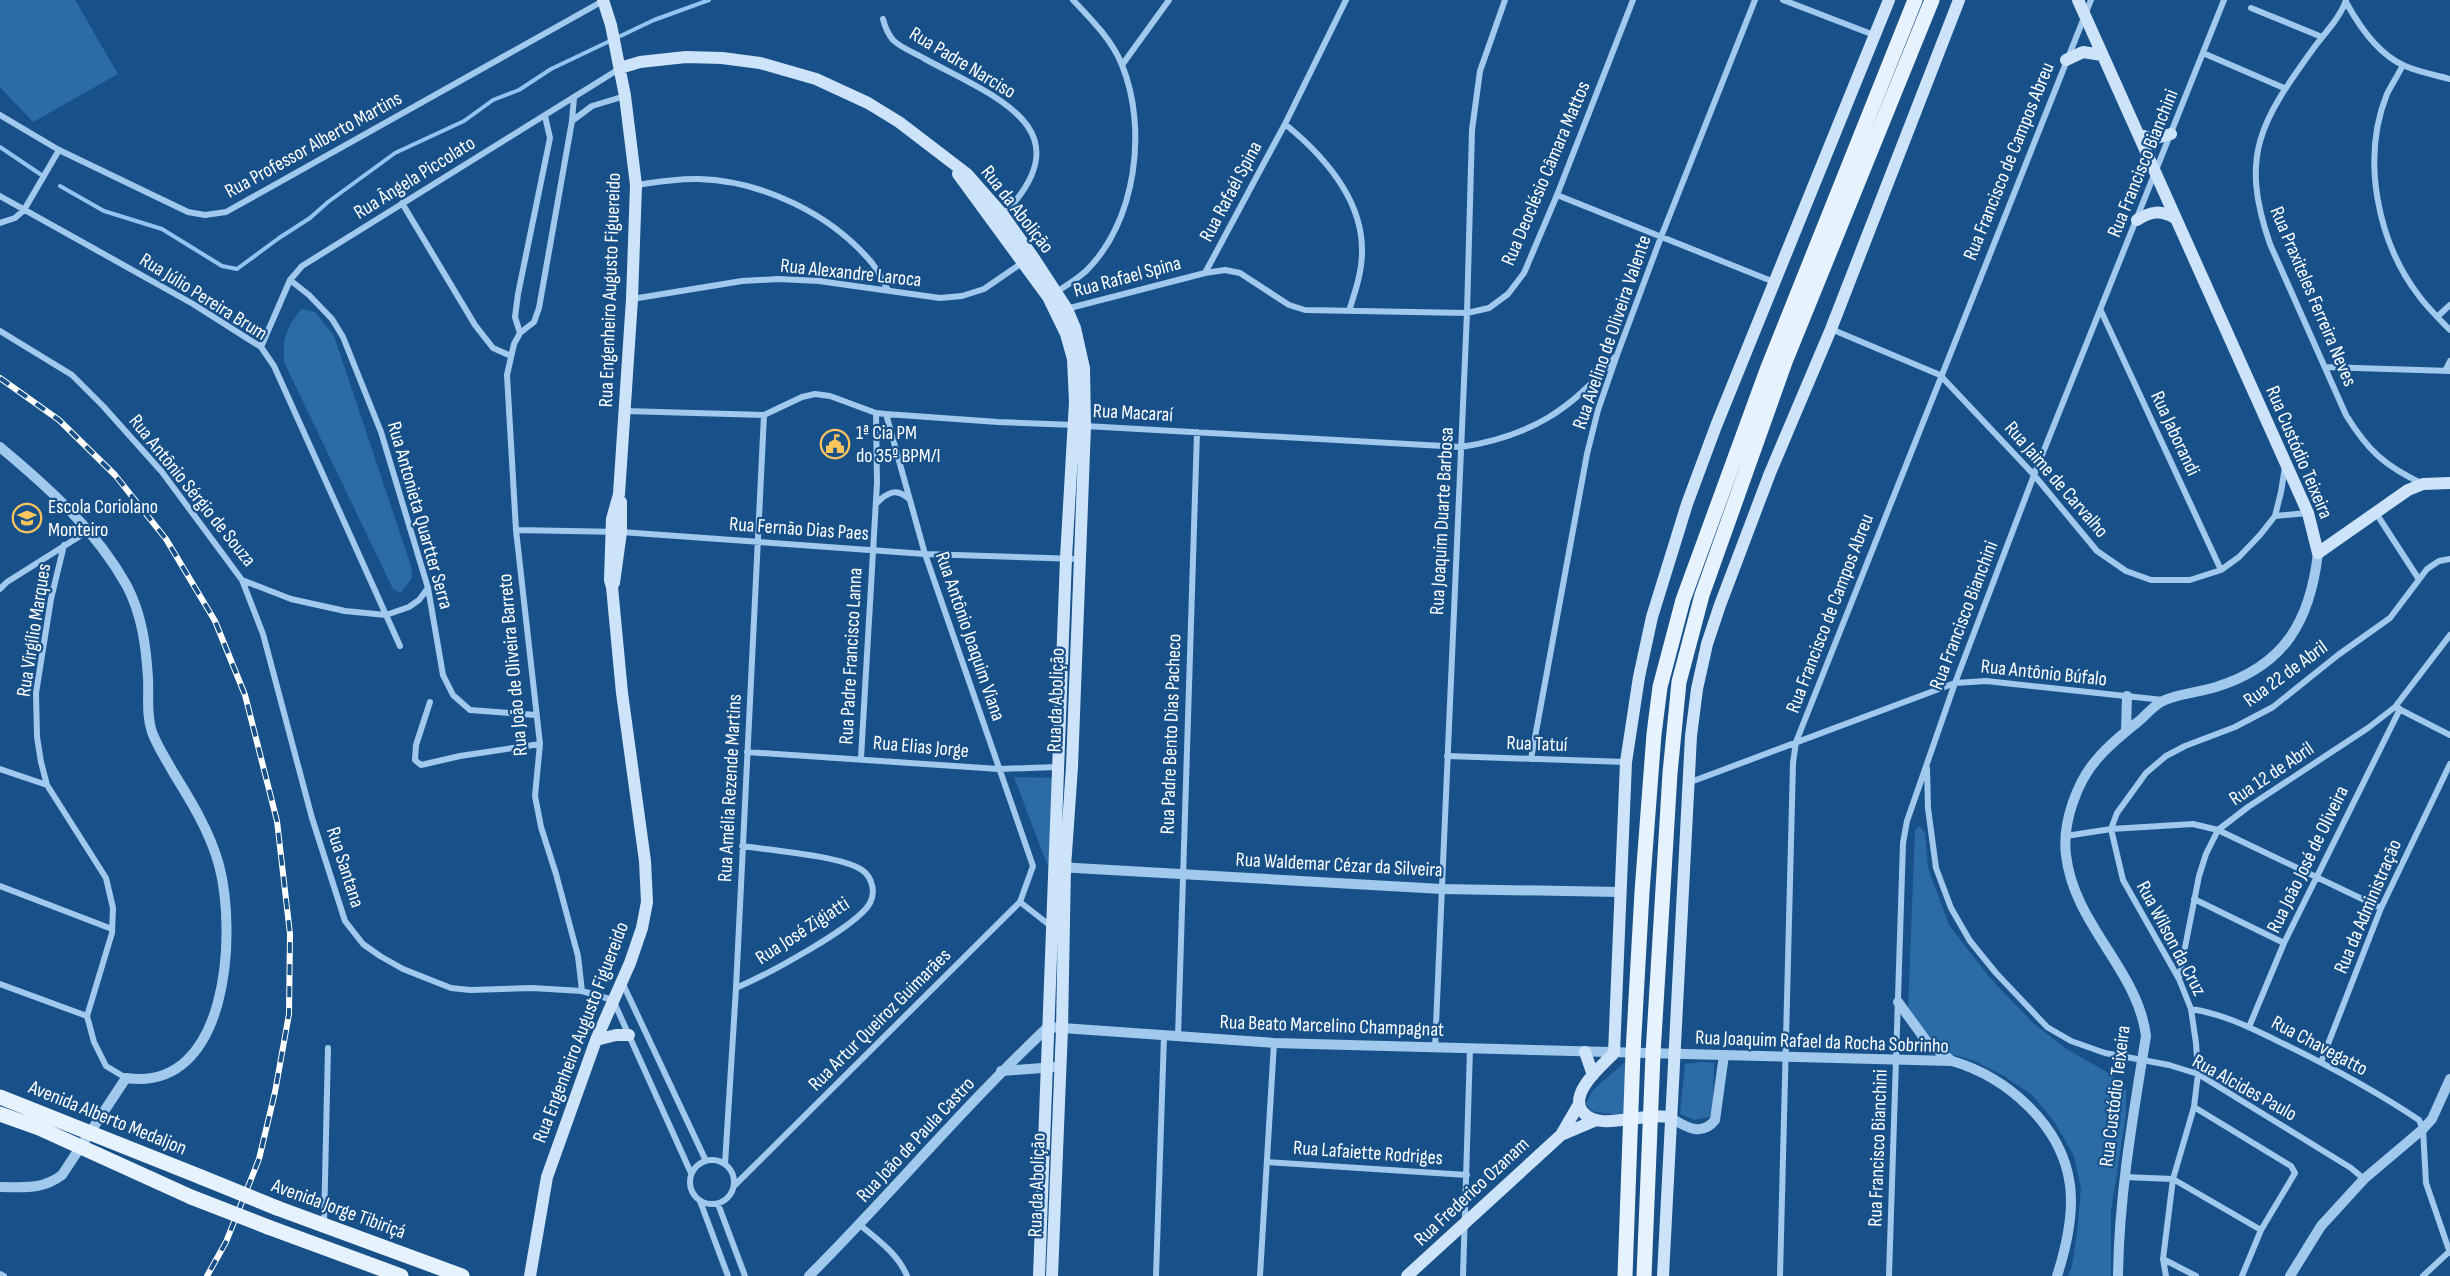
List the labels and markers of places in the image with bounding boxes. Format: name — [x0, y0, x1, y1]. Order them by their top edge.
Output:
place label: 1ª Cia PM do 35º BPM/I — [856, 421, 941, 468]
public building icon: 1ª Cia PM do 35º BPM/I — [819, 428, 851, 460]
place label: Escola Coriolano Monteiro — [48, 495, 158, 542]
school or university icon: Escola Coriolano Monteiro — [11, 502, 43, 534]

